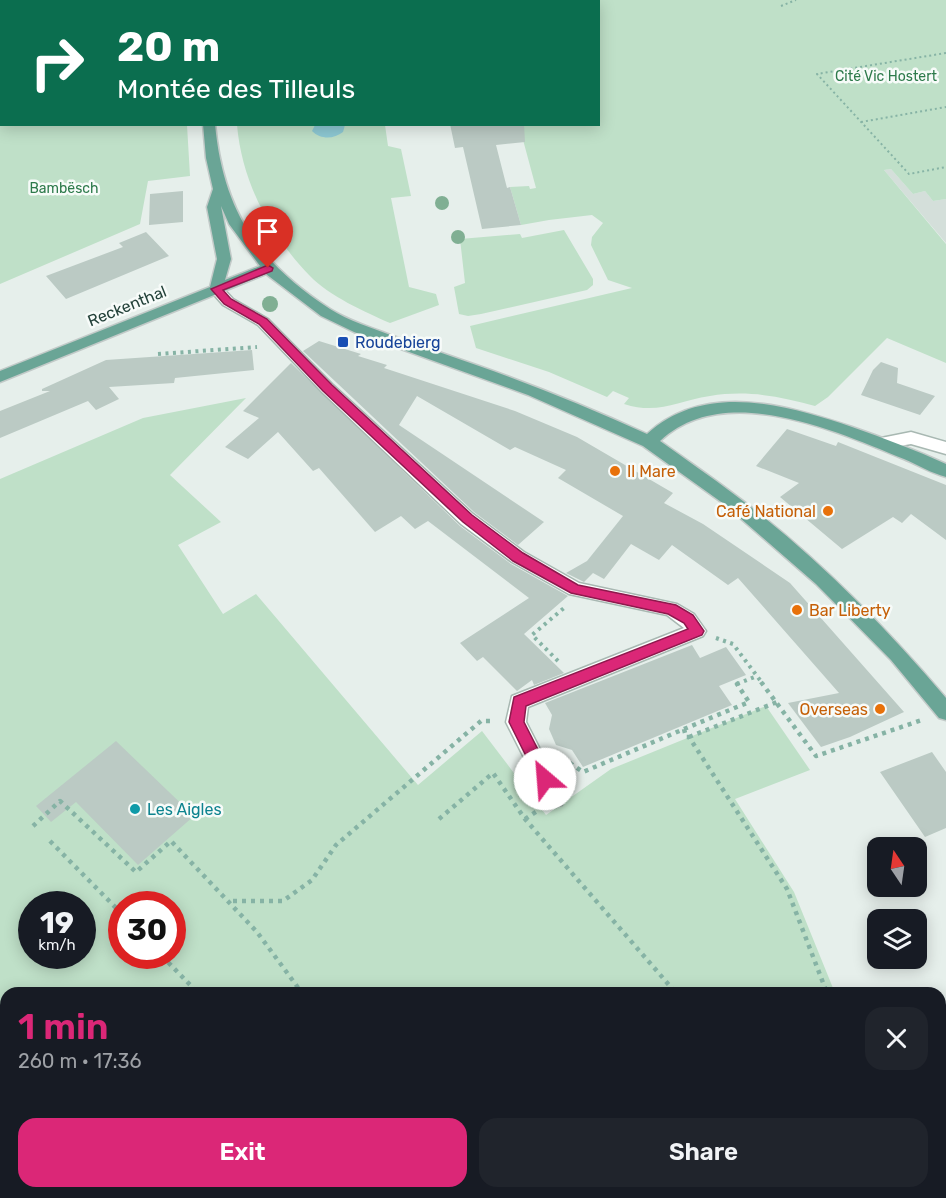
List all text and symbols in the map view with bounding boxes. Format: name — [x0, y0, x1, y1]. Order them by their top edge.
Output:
text: 20 m — [117, 22, 220, 72]
icon: right — [18, 24, 96, 102]
park label: Cité Vic Hostert — [835, 68, 938, 85]
text: Montée des Tilleuls — [117, 73, 355, 105]
park label: Bambësch — [29, 180, 99, 197]
pin — [242, 206, 293, 268]
icon: arrive — [251, 215, 284, 248]
street label: Reckenthal — [85, 282, 169, 330]
place label: Roudebierg — [355, 333, 441, 352]
marker: Roudebierg — [336, 335, 350, 349]
place label: Il Mare — [627, 462, 676, 481]
marker: Il Mare — [608, 464, 622, 478]
place label: Café National — [716, 502, 816, 521]
marker: Café National — [821, 504, 835, 518]
place label: Bar Liberty — [809, 601, 891, 620]
marker: Bar Liberty — [790, 603, 804, 617]
place label: Overseas — [799, 700, 868, 719]
marker: Overseas — [873, 702, 887, 716]
position arrow — [513, 747, 577, 811]
place label: Les Aigles — [147, 800, 222, 819]
marker: Les Aigles — [128, 802, 142, 816]
north arrow — [867, 837, 927, 897]
map controls — [867, 837, 927, 969]
speed limit sign: 30 — [108, 891, 186, 969]
text: 19 — [40, 905, 74, 941]
button: layers — [867, 909, 927, 969]
text: km/h — [38, 936, 76, 954]
text: 1 min — [18, 1005, 109, 1048]
button: close — [865, 1007, 928, 1070]
text: 260 m · 17:36 — [18, 1049, 142, 1073]
button: Exit — [18, 1118, 467, 1187]
button: Share — [479, 1118, 928, 1187]

